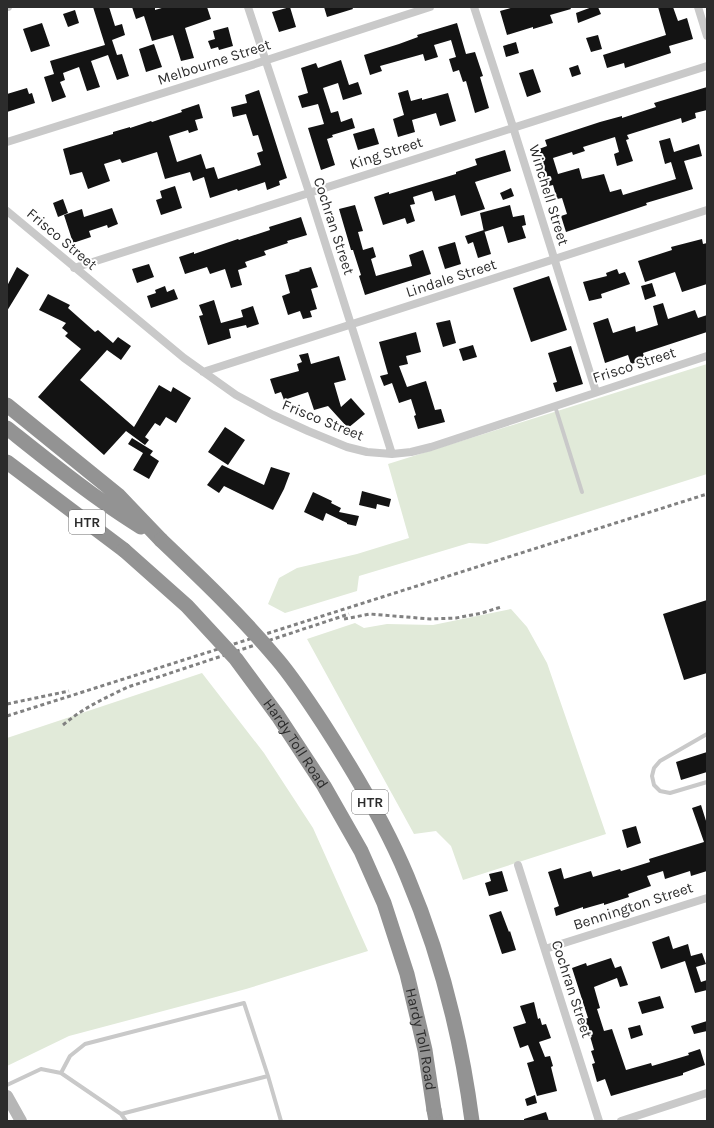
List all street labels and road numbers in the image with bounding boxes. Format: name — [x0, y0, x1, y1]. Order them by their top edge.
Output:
street label: Melbourne Street — [155, 35, 273, 89]
street label: King Street — [347, 133, 425, 173]
street label: Winchell Street — [525, 142, 573, 248]
street label: Cochran Street — [310, 175, 358, 277]
street label: Frisco Street — [23, 204, 101, 274]
street label: Lindale Street — [403, 255, 499, 301]
street label: Frisco Street — [590, 343, 678, 387]
street label: Frisco Street — [280, 395, 367, 445]
road number: HTR — [69, 510, 105, 534]
street label: Hardy Toll Road — [259, 695, 332, 792]
road number: HTR — [352, 790, 388, 814]
street label: Bennington Street — [571, 878, 695, 934]
street label: Cochran Street — [548, 938, 596, 1040]
street label: Hardy Toll Road — [402, 986, 440, 1092]

